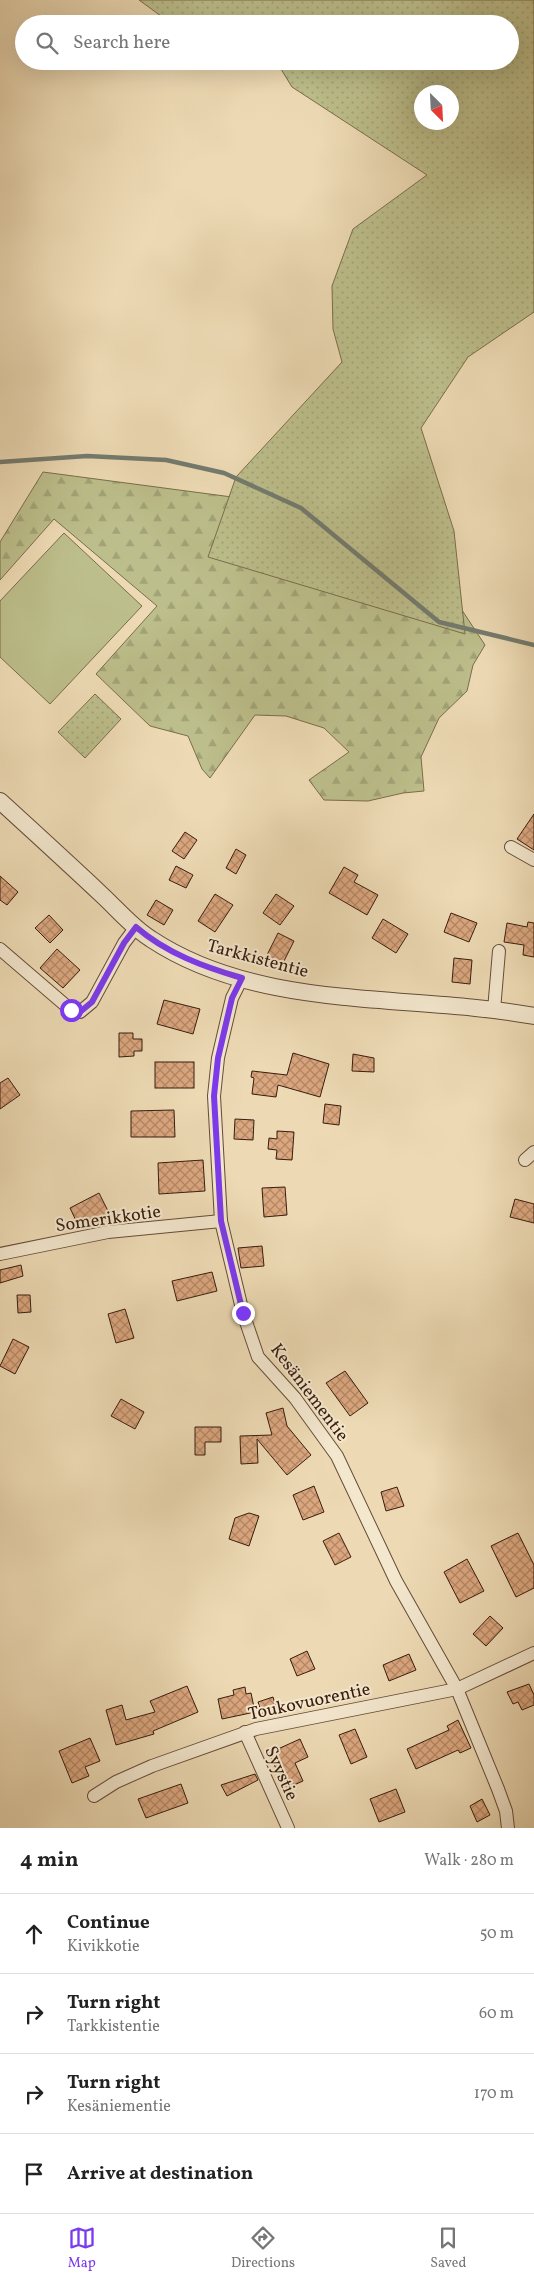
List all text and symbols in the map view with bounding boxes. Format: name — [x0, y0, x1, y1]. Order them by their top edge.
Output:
search box — [15, 15, 519, 70]
icon: search — [33, 29, 61, 57]
text: Search here — [73, 30, 170, 56]
north arrow — [414, 85, 459, 130]
street label: Tarkkistentie — [204, 934, 311, 985]
route start — [60, 999, 83, 1022]
street label: Somerikkotie — [54, 1200, 163, 1239]
route end — [232, 1302, 255, 1325]
street label: Kesäniementie — [264, 1339, 354, 1447]
street label: Toukovuorentie — [246, 1677, 373, 1728]
street label: Syystie — [258, 1742, 304, 1805]
text: 4 min — [20, 1846, 79, 1875]
text: Walk · 280 m — [424, 1850, 514, 1872]
text: Continue — [67, 1910, 150, 1936]
icon: ahead — [20, 1920, 48, 1948]
text: 50 m — [480, 1923, 514, 1945]
text: Kivikkotie — [67, 1936, 140, 1958]
text: Turn right — [67, 1990, 160, 2016]
icon: right — [20, 2000, 48, 2028]
text: 60 m — [479, 2003, 514, 2025]
text: Tarkkistentie — [67, 2016, 160, 2038]
text: Turn right — [67, 2070, 160, 2096]
icon: right — [20, 2080, 48, 2108]
text: 170 m — [474, 2083, 514, 2105]
text: Kesäniementie — [67, 2096, 171, 2118]
icon: arrive — [20, 2160, 48, 2188]
text: Arrive at destination — [67, 2161, 253, 2187]
tab: Map — [68, 2224, 96, 2273]
tab: Directions — [231, 2224, 295, 2273]
tab: Saved — [430, 2224, 466, 2273]

